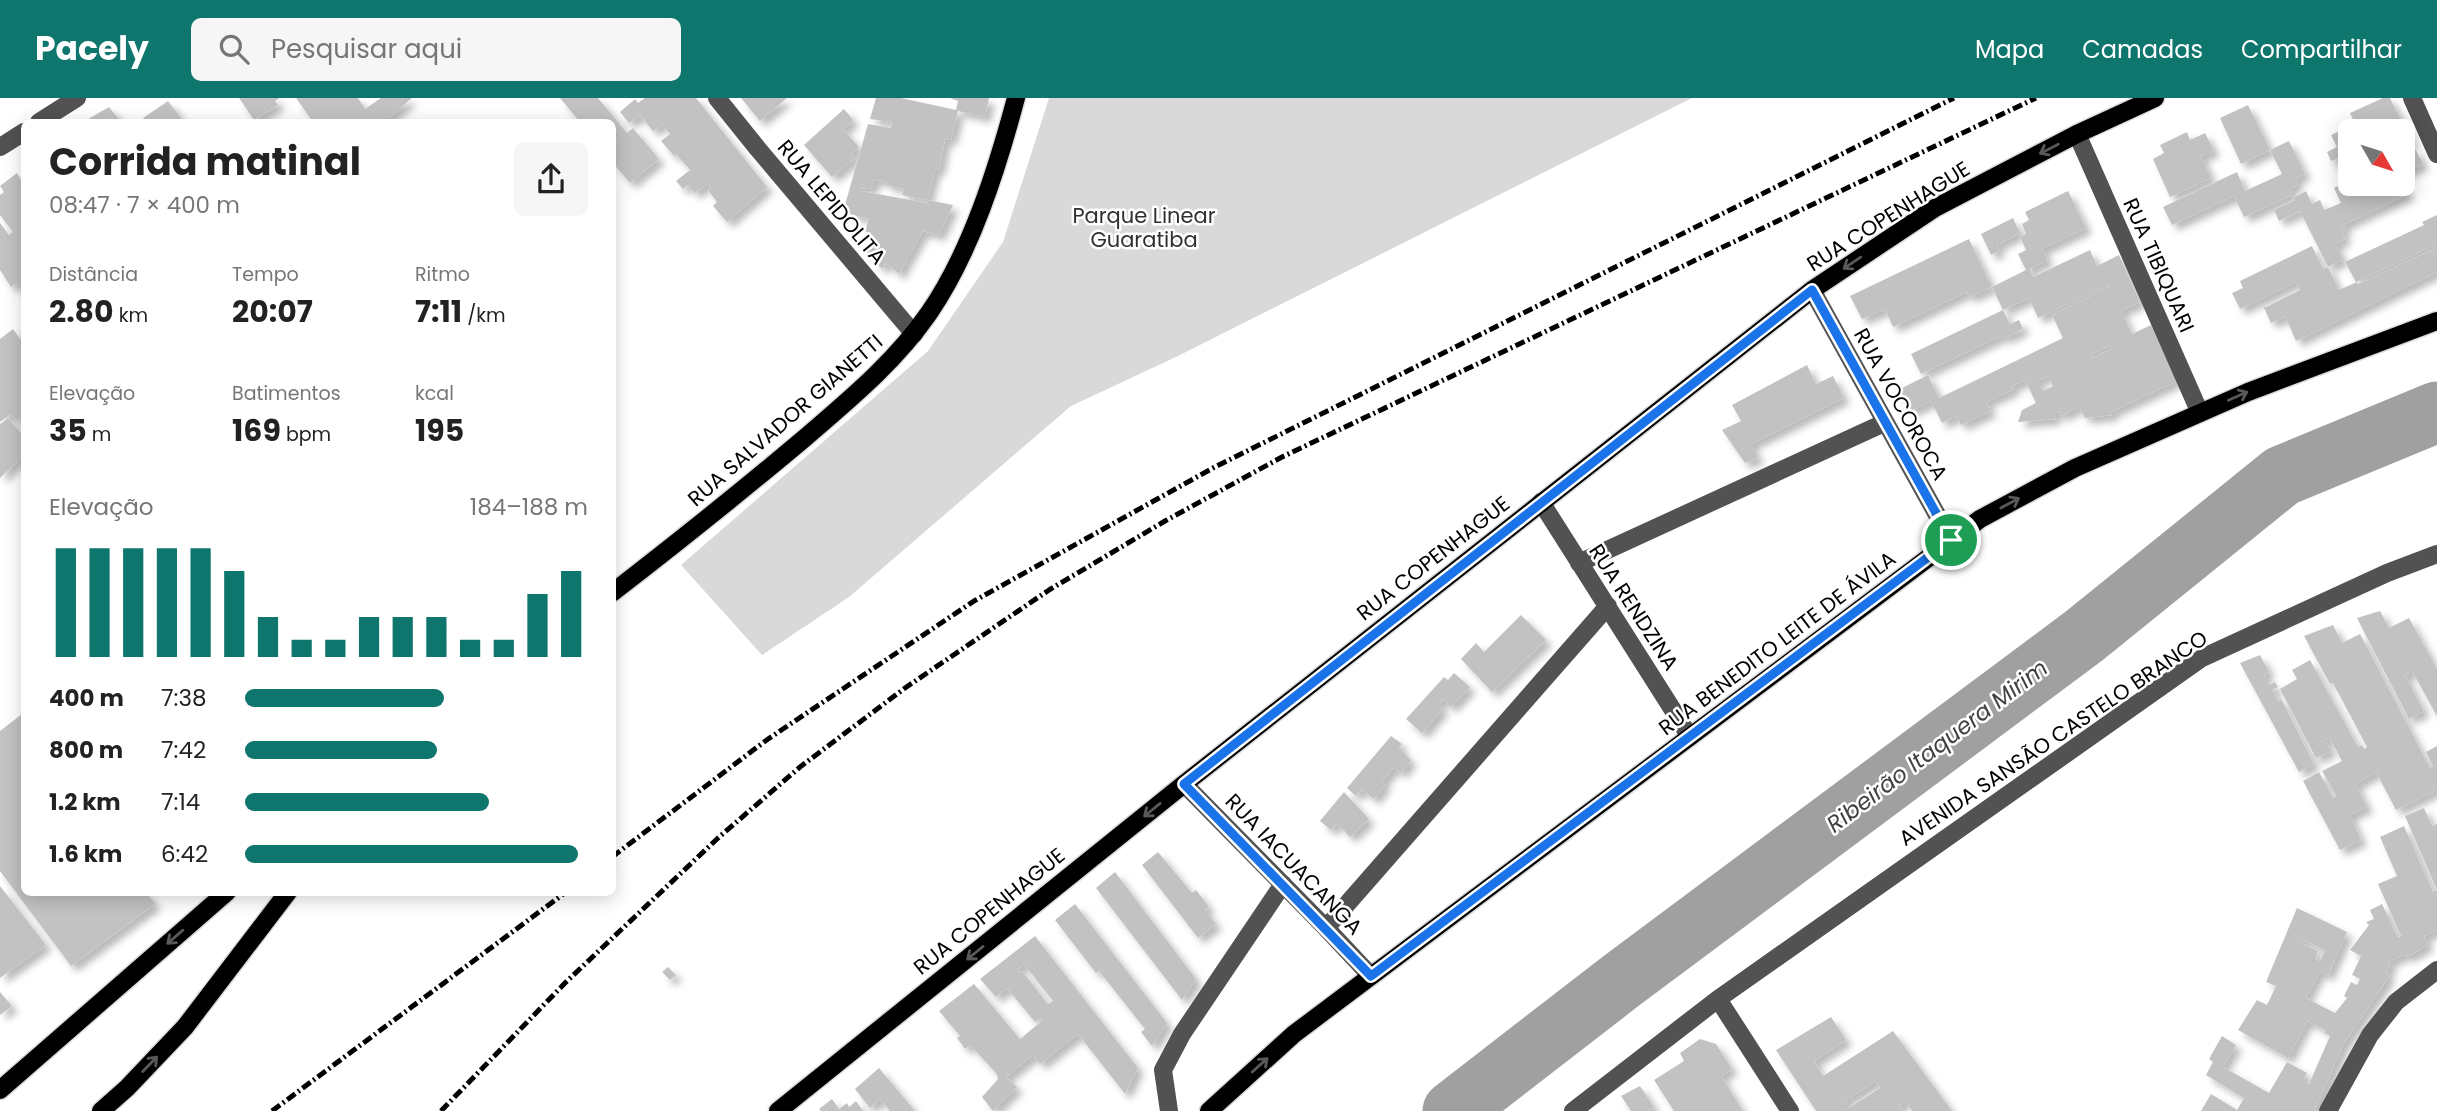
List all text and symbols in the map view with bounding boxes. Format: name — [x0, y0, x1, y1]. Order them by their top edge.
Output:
search box — [191, 18, 681, 81]
text: Pacely — [35, 25, 149, 72]
icon: search — [215, 30, 253, 68]
text: Pesquisar aqui — [271, 31, 462, 67]
text: Mapa — [1975, 33, 2044, 66]
text: Camadas — [2082, 33, 2203, 66]
text: Compartilhar — [2241, 33, 2402, 66]
north arrow — [2338, 119, 2415, 196]
map controls — [2338, 119, 2415, 196]
street label: RUA LEPIDOLITA — [771, 133, 893, 271]
text: Corrida matinal — [49, 135, 361, 188]
button: share — [514, 142, 588, 216]
one-way arrow — [2039, 143, 2060, 156]
street label: RUA COPENHAGUE — [1801, 154, 1975, 278]
text: 08:47 · 7 × 400 m — [49, 189, 240, 221]
street label: RUA TIBIQUARI — [2116, 193, 2202, 337]
park label: Parque Linear Guaratiba — [1072, 201, 1216, 254]
one-way arrow — [1843, 256, 1863, 270]
text: Distância — [49, 261, 138, 288]
text: Tempo — [232, 261, 299, 288]
text: Ritmo — [415, 261, 470, 288]
text: 2.80 — [49, 290, 114, 333]
text: 20:07 — [232, 290, 313, 333]
text: 7:11 — [415, 290, 462, 333]
text: km — [114, 302, 148, 329]
text: /km — [462, 302, 506, 329]
street label: RUA VOCOROCA — [1847, 323, 1955, 485]
street label: RUA SALVADOR GIANETTI — [681, 327, 889, 513]
text: Elevação — [49, 380, 135, 407]
text: Batimentos — [232, 380, 341, 407]
text: kcal — [415, 380, 454, 407]
one-way arrow — [2227, 389, 2248, 402]
text: 35 — [49, 409, 87, 452]
text: 169 — [232, 409, 281, 452]
text: 195 — [415, 409, 464, 452]
text: m — [87, 421, 111, 448]
text: bpm — [281, 421, 331, 448]
street label: RUA COPENHAGUE — [1350, 489, 1516, 627]
text: Elevação — [49, 491, 153, 523]
text: 184–188 m — [470, 491, 588, 523]
one-way arrow — [1999, 496, 2019, 510]
pin — [1921, 510, 1981, 570]
icon: arrive — [1932, 521, 1970, 559]
street label: RUA RENDZINA — [1582, 538, 1686, 676]
street label: RUA BENEDITO LEITE DE ÁVILA — [1652, 544, 1902, 742]
street label: AVENIDA SANSÃO CASTELO BRANCO — [1893, 623, 2213, 853]
water label: Ribeirão Itaquera Mirim — [1820, 652, 2054, 840]
text: 400 m — [49, 682, 124, 714]
text: 7:38 — [161, 682, 207, 714]
text: 800 m — [49, 734, 123, 766]
text: 7:42 — [161, 734, 206, 766]
text: 1.2 km — [49, 786, 121, 818]
text: 7:14 — [161, 786, 200, 818]
street label: RUA IACUACANGA — [1219, 787, 1369, 941]
one-way arrow — [1143, 802, 1161, 818]
text: 1.6 km — [49, 838, 122, 870]
text: 6:42 — [161, 838, 208, 870]
street label: RUA COPENHAGUE — [907, 841, 1071, 981]
one-way arrow — [166, 929, 184, 945]
one-way arrow — [966, 945, 984, 960]
one-way arrow — [142, 1055, 158, 1073]
one-way arrow — [1251, 1057, 1269, 1073]

